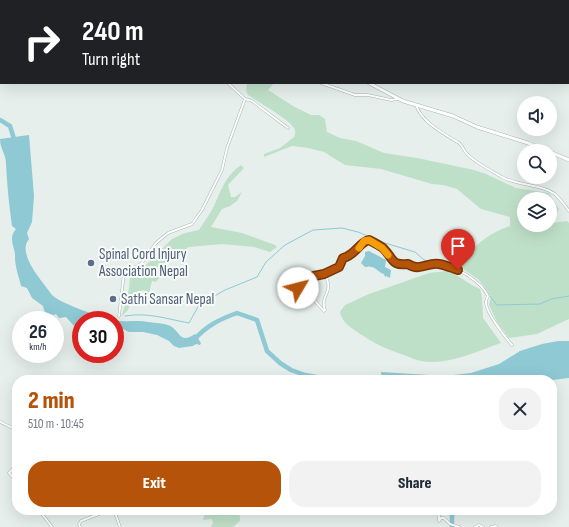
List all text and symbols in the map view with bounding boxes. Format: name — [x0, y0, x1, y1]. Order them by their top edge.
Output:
text: 240 m — [82, 15, 143, 48]
icon: right — [16, 16, 68, 68]
text: Turn right — [82, 49, 140, 70]
map controls — [517, 96, 557, 232]
button: sound — [517, 96, 557, 136]
button: search — [517, 144, 557, 184]
button: layers — [517, 192, 557, 232]
pin — [441, 229, 475, 270]
icon: arrive — [447, 235, 469, 257]
place label: Spinal Cord Injury Association Nepal — [98, 245, 188, 281]
marker: Spinal Cord Injury Association Nepal — [86, 258, 96, 268]
position arrow — [277, 267, 319, 309]
place label: Sathi Sansar Nepal — [121, 290, 214, 309]
marker: Sathi Sansar Nepal — [108, 294, 118, 304]
speed limit sign: 30 — [72, 311, 124, 363]
text: 26 — [29, 320, 47, 344]
text: km/h — [29, 341, 47, 353]
text: 2 min — [28, 386, 75, 415]
button: close — [499, 388, 541, 430]
text: 510 m · 10:45 — [28, 416, 84, 432]
button: Exit — [28, 461, 281, 507]
button: Share — [289, 461, 541, 507]

